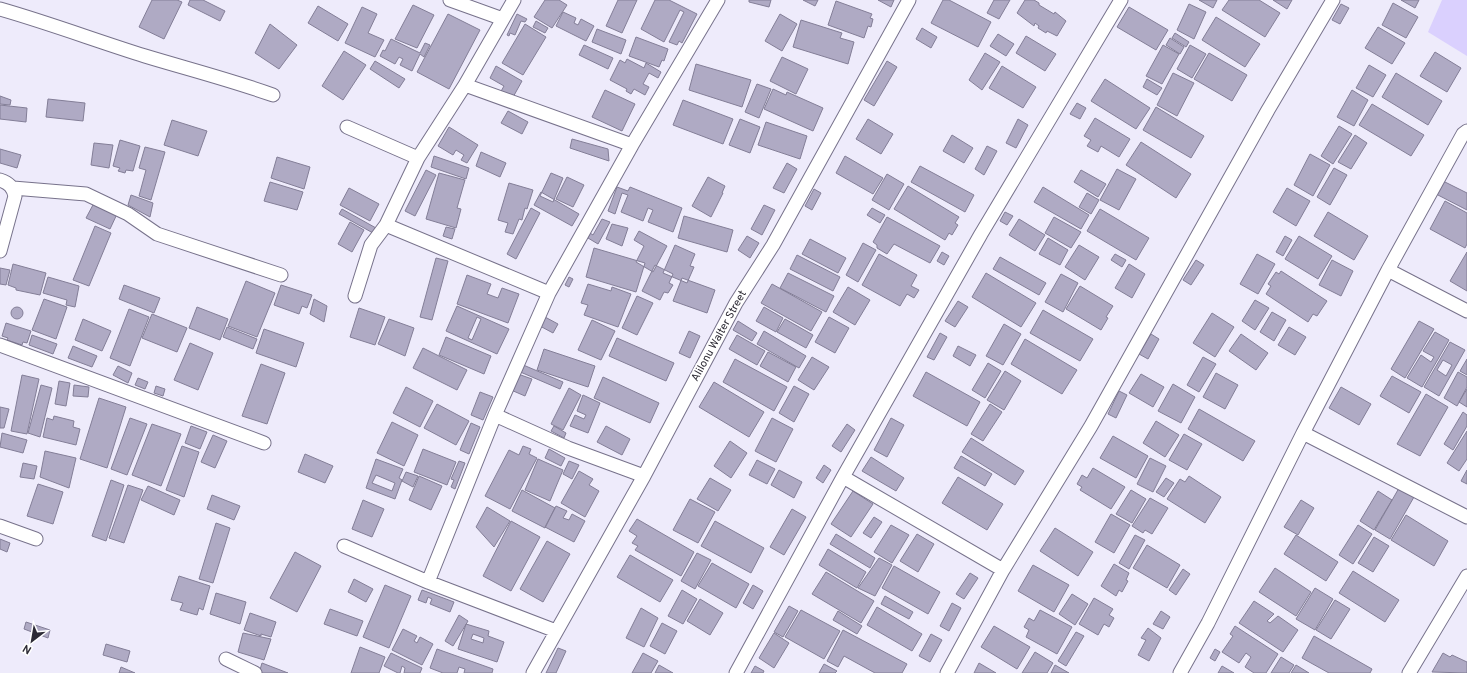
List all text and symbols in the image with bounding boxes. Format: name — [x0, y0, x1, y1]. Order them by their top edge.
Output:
street label: Alilonu Walter Street — [688, 288, 750, 384]
north arrow — [12, 621, 52, 661]
text: N — [20, 641, 34, 657]

